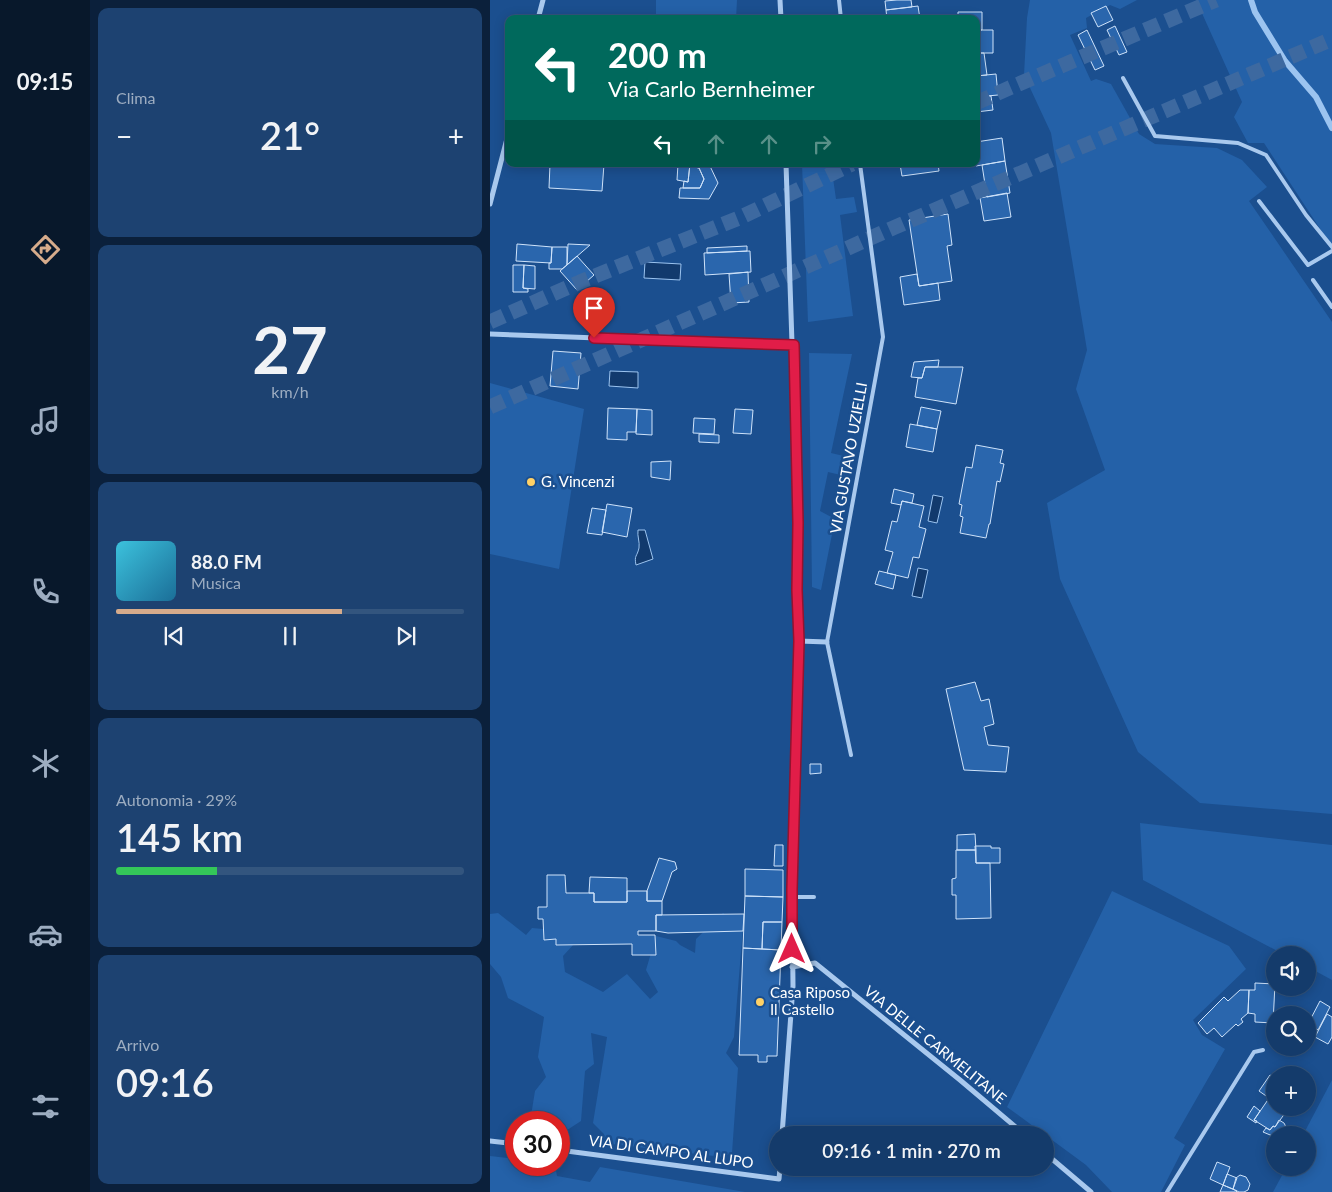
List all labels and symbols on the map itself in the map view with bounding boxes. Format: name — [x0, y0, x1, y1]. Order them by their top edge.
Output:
pin — [573, 287, 615, 338]
street label: VIA GUSTAVO UZIELLI — [826, 381, 870, 535]
place label: G. Vincenzi — [541, 472, 615, 490]
marker: G. Vincenzi — [525, 476, 537, 488]
position arrow — [765, 922, 817, 974]
street label: VIA DELLE CARMELITANE — [861, 981, 1010, 1107]
place label: Casa Riposo Il Castello — [770, 983, 850, 1018]
marker: Casa Riposo Il Castello — [754, 996, 766, 1008]
speed limit sign: 30 — [505, 1111, 570, 1176]
street label: VIA DI CAMPO AL LUPO — [588, 1131, 755, 1171]

